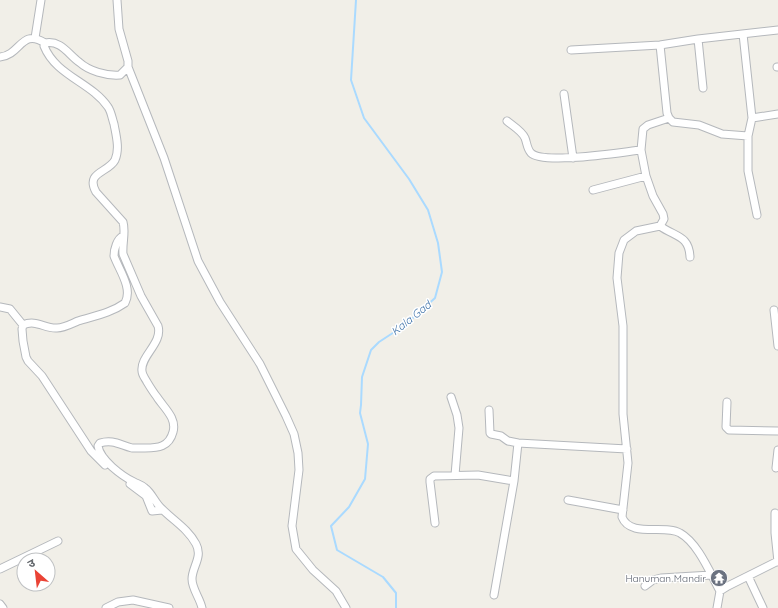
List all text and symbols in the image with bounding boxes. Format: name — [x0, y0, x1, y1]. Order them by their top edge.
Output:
water label: Kala Gad — [388, 297, 435, 338]
north arrow — [16, 552, 56, 592]
text: उ — [25, 555, 38, 571]
temple icon: Hanuman Mandir — [709, 568, 729, 588]
place label: Hanuman Mandir — [625, 572, 706, 585]

